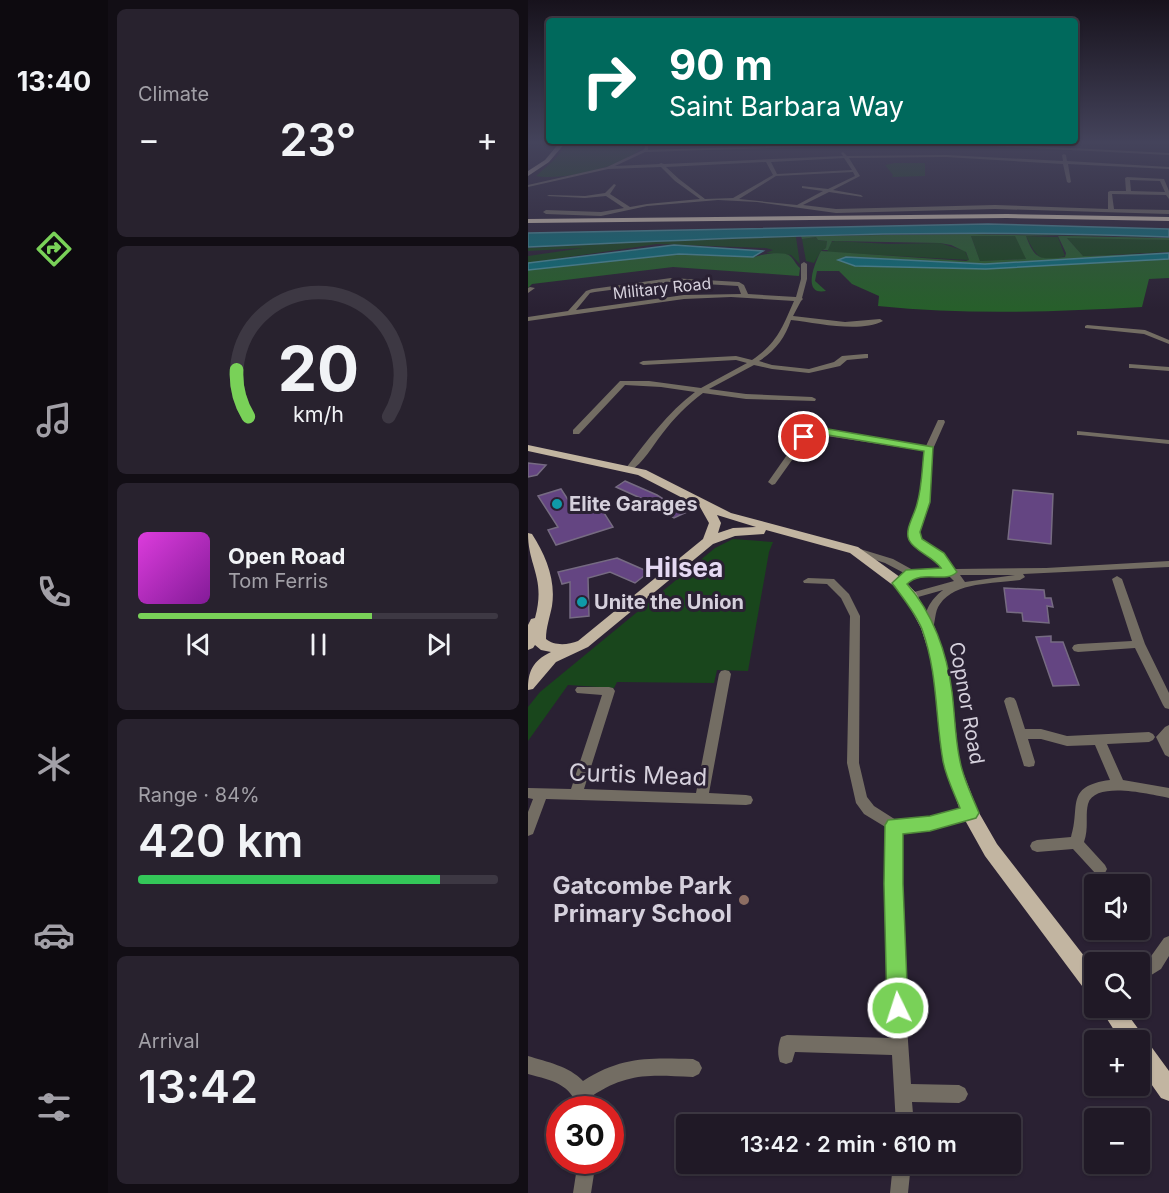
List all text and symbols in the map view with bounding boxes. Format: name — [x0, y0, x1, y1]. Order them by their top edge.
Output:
text: 90 m — [669, 39, 773, 90]
icon: right — [570, 42, 648, 120]
text: 13:40 — [17, 65, 91, 98]
text: Climate — [138, 82, 209, 106]
text: Saint Barbara Way — [669, 90, 904, 123]
text: 23° — [280, 112, 356, 167]
text: − — [138, 119, 160, 159]
text: + — [476, 119, 498, 159]
icon: directions — [33, 228, 75, 270]
street label: Military Road — [612, 273, 712, 303]
text: 20 — [277, 331, 359, 406]
icon: music — [33, 399, 75, 441]
text: km/h — [293, 401, 343, 427]
pin — [778, 411, 829, 462]
icon: arrive — [787, 420, 820, 453]
place label: Elite Garages — [569, 492, 698, 516]
marker: Elite Garages — [550, 497, 564, 511]
text: Open Road — [228, 543, 345, 569]
district label: Hilsea — [645, 552, 723, 583]
text: Tom Ferris — [228, 569, 328, 593]
icon: phone — [33, 571, 75, 613]
place label: Unite the Union — [594, 590, 744, 614]
marker: Unite the Union — [575, 595, 589, 609]
icon: previous — [182, 628, 215, 661]
icon: pause — [302, 628, 335, 661]
icon: next — [422, 628, 455, 661]
street label: Copnor Road — [944, 640, 990, 766]
icon: climate — [33, 743, 75, 785]
street label: Curtis Mead — [568, 758, 708, 791]
text: Range · 84% — [138, 783, 260, 807]
text: 420 km — [138, 813, 303, 868]
place label: Gatcombe Park Primary School — [552, 871, 732, 928]
map controls — [1084, 874, 1150, 1174]
button: sound — [1084, 874, 1150, 940]
marker: Gatcombe Park Primary School — [737, 893, 751, 907]
icon: car — [33, 914, 75, 956]
button: search — [1084, 952, 1150, 1018]
position arrow — [866, 976, 930, 1040]
text: Arrival — [138, 1029, 200, 1053]
button: + — [1084, 1030, 1150, 1096]
text: 13:42 — [138, 1059, 258, 1114]
icon: filters — [33, 1086, 75, 1128]
speed limit sign: 30 — [546, 1096, 624, 1174]
button: − — [1084, 1108, 1150, 1174]
text: 13:42 · 2 min · 610 m — [740, 1131, 957, 1157]

